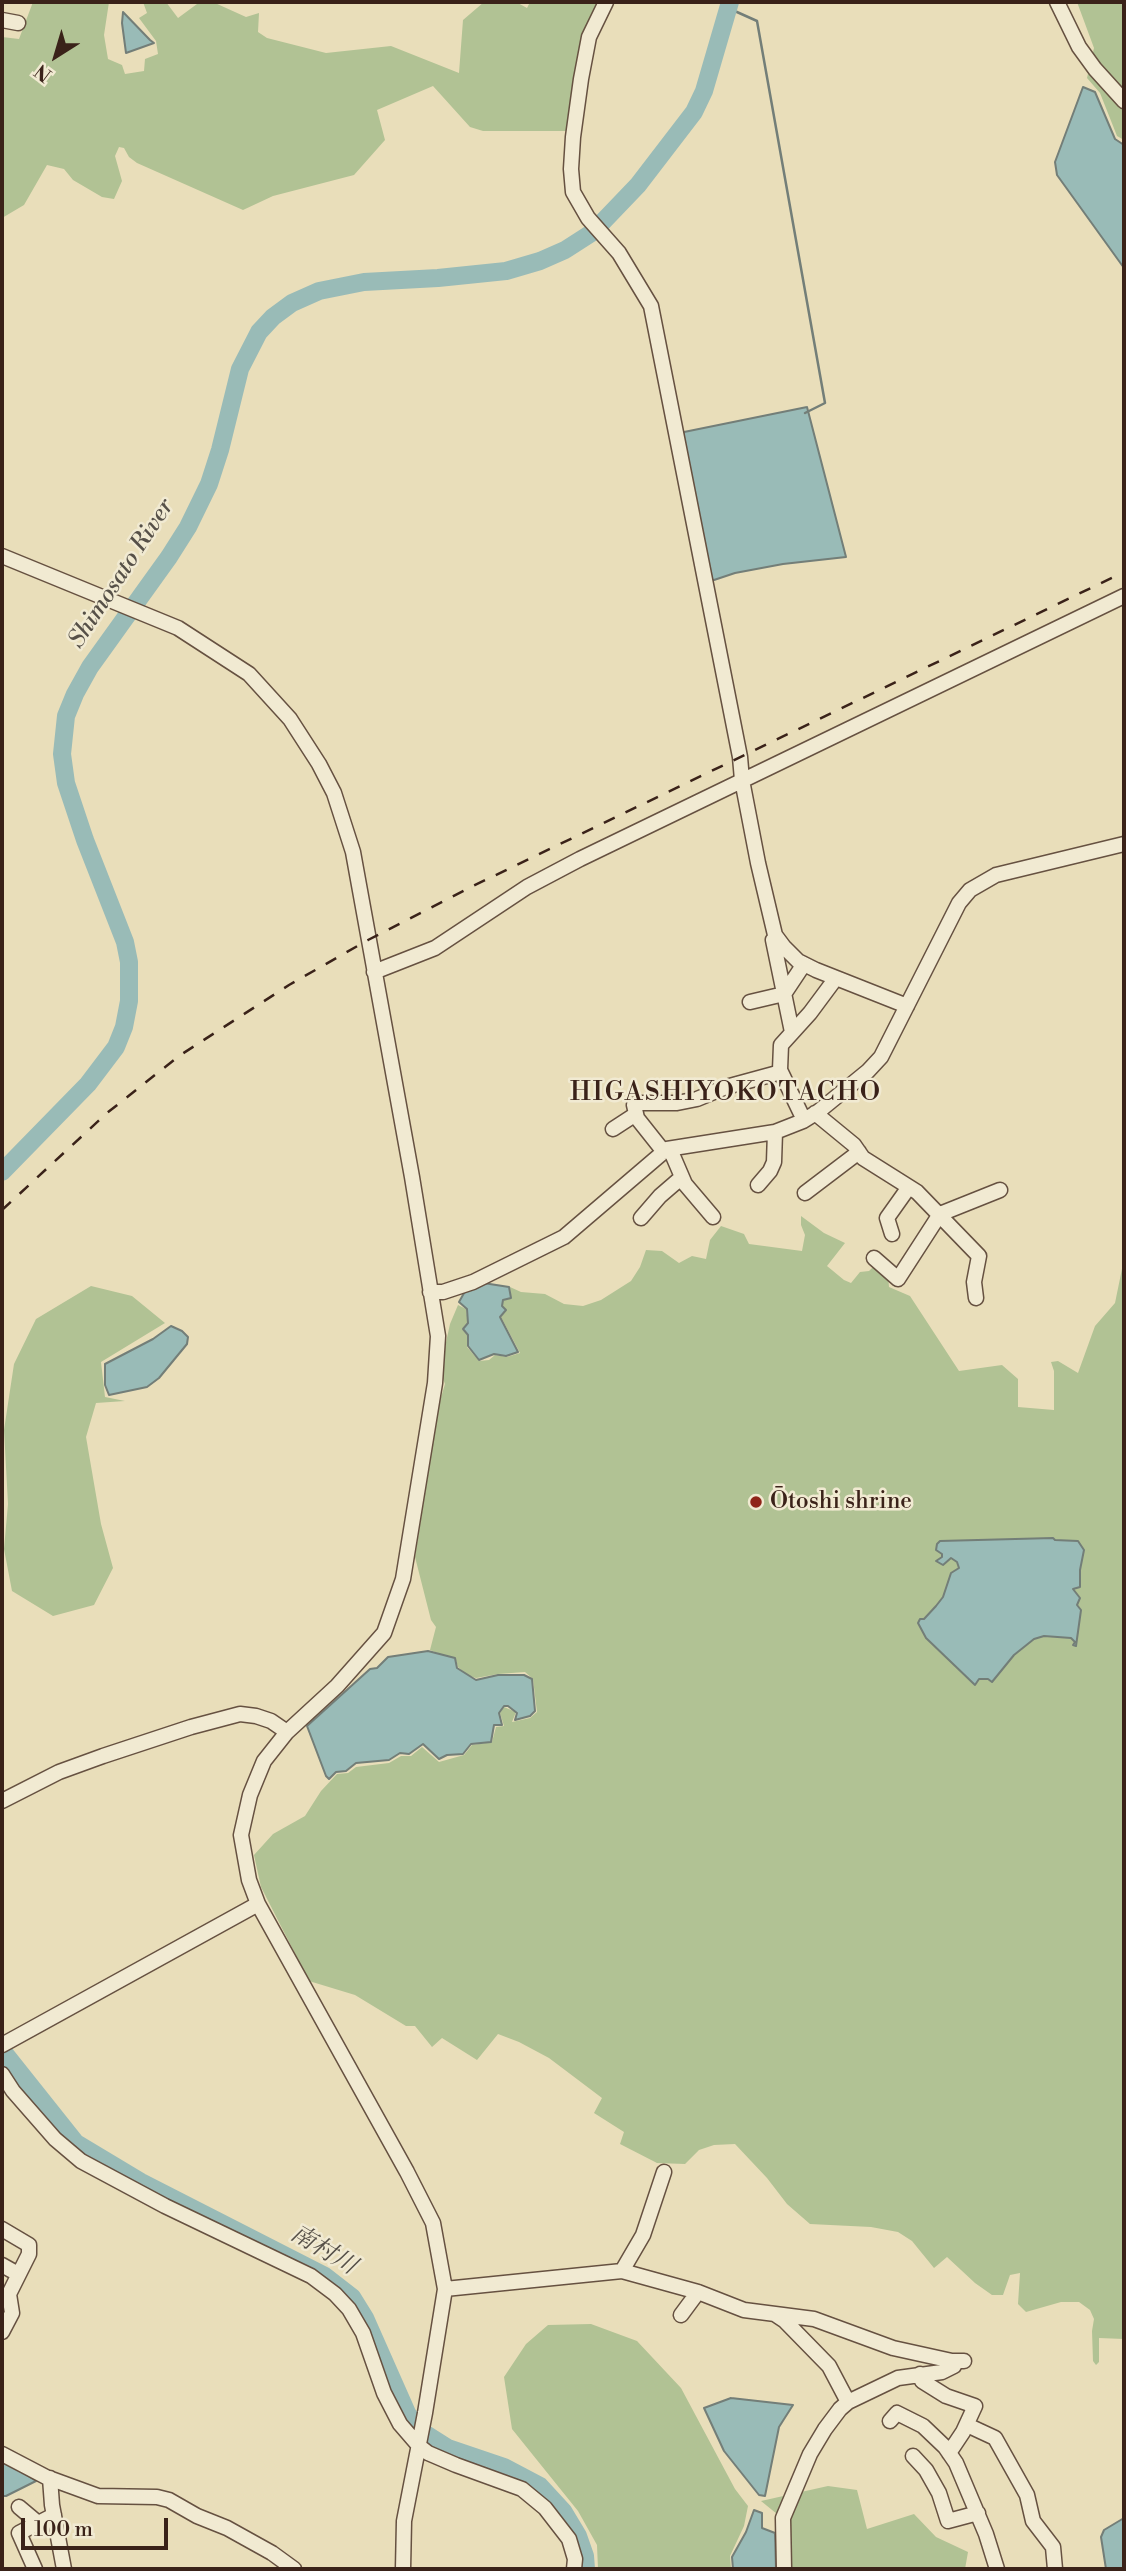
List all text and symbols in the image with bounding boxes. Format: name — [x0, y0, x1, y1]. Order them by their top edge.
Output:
north arrow — [21, 21, 91, 91]
text: N — [30, 59, 57, 87]
water label: Shimosato River — [63, 494, 181, 654]
district label: HIGASHIYOKOTACHO — [572, 1078, 880, 1110]
place label: Ōtoshi shrine — [770, 1488, 912, 1516]
marker: Ōtoshi shrine — [748, 1494, 764, 1510]
water label: 南村川 — [285, 2220, 361, 2282]
scale bar — [24, 2504, 172, 2548]
text: 100 m — [34, 2517, 93, 2543]

